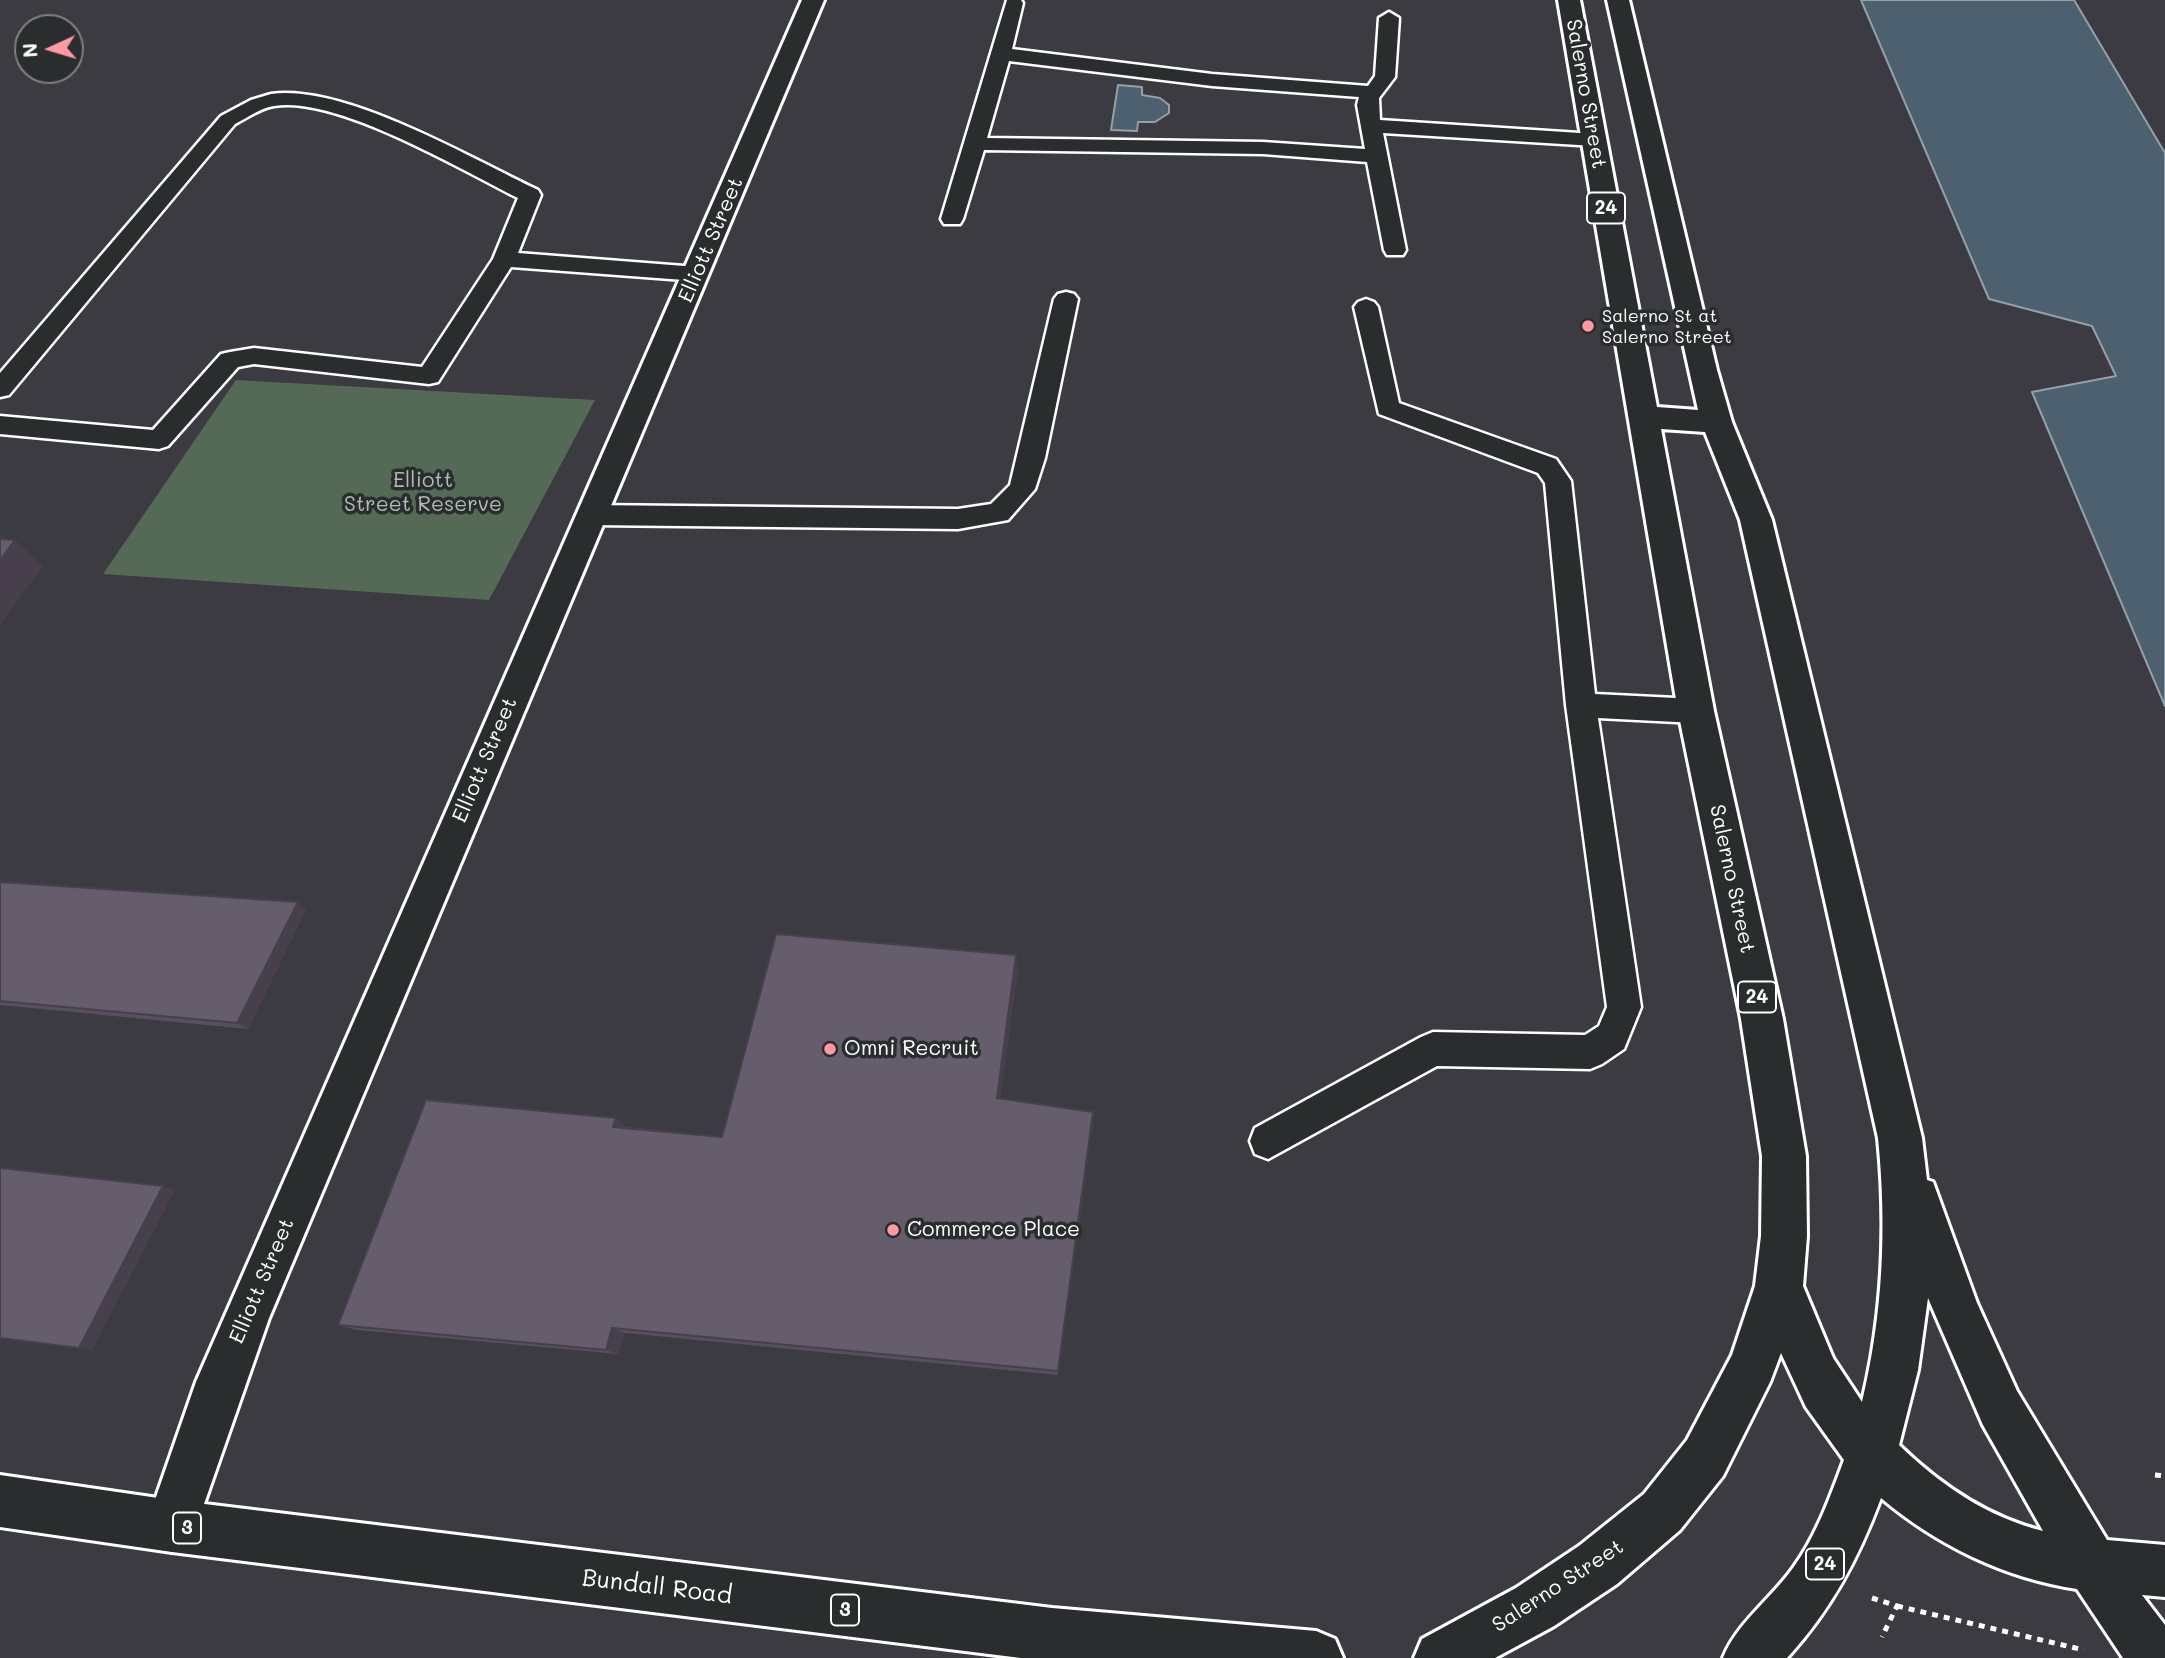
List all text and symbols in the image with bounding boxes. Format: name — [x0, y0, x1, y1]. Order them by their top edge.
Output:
north arrow — [14, 14, 84, 84]
street label: Salerno Street — [1560, 17, 1612, 171]
text: N — [17, 42, 43, 58]
street label: Elliott Street — [673, 174, 749, 306]
road number: 24 — [1587, 192, 1625, 224]
place label: Salerno St at Salerno Street — [1602, 305, 1732, 348]
marker: Salerno St at Salerno Street — [1580, 318, 1596, 334]
park label: Elliott Street Reserve — [344, 468, 502, 518]
street label: Elliott Street — [447, 694, 523, 826]
street label: Salerno Street — [1704, 802, 1760, 956]
road number: 24 — [1738, 981, 1776, 1012]
place label: Omni Recruit — [844, 1036, 979, 1062]
marker: Omni Recruit — [822, 1041, 838, 1057]
street label: Elliott Street — [224, 1215, 300, 1347]
place label: Commerce Place — [907, 1217, 1080, 1243]
marker: Commerce Place — [885, 1222, 901, 1238]
road number: 3 — [173, 1512, 201, 1544]
street label: Salerno Street — [1488, 1534, 1628, 1638]
road number: 24 — [1806, 1548, 1844, 1580]
street label: Bundall Road — [580, 1564, 734, 1610]
road number: 3 — [831, 1594, 859, 1626]

